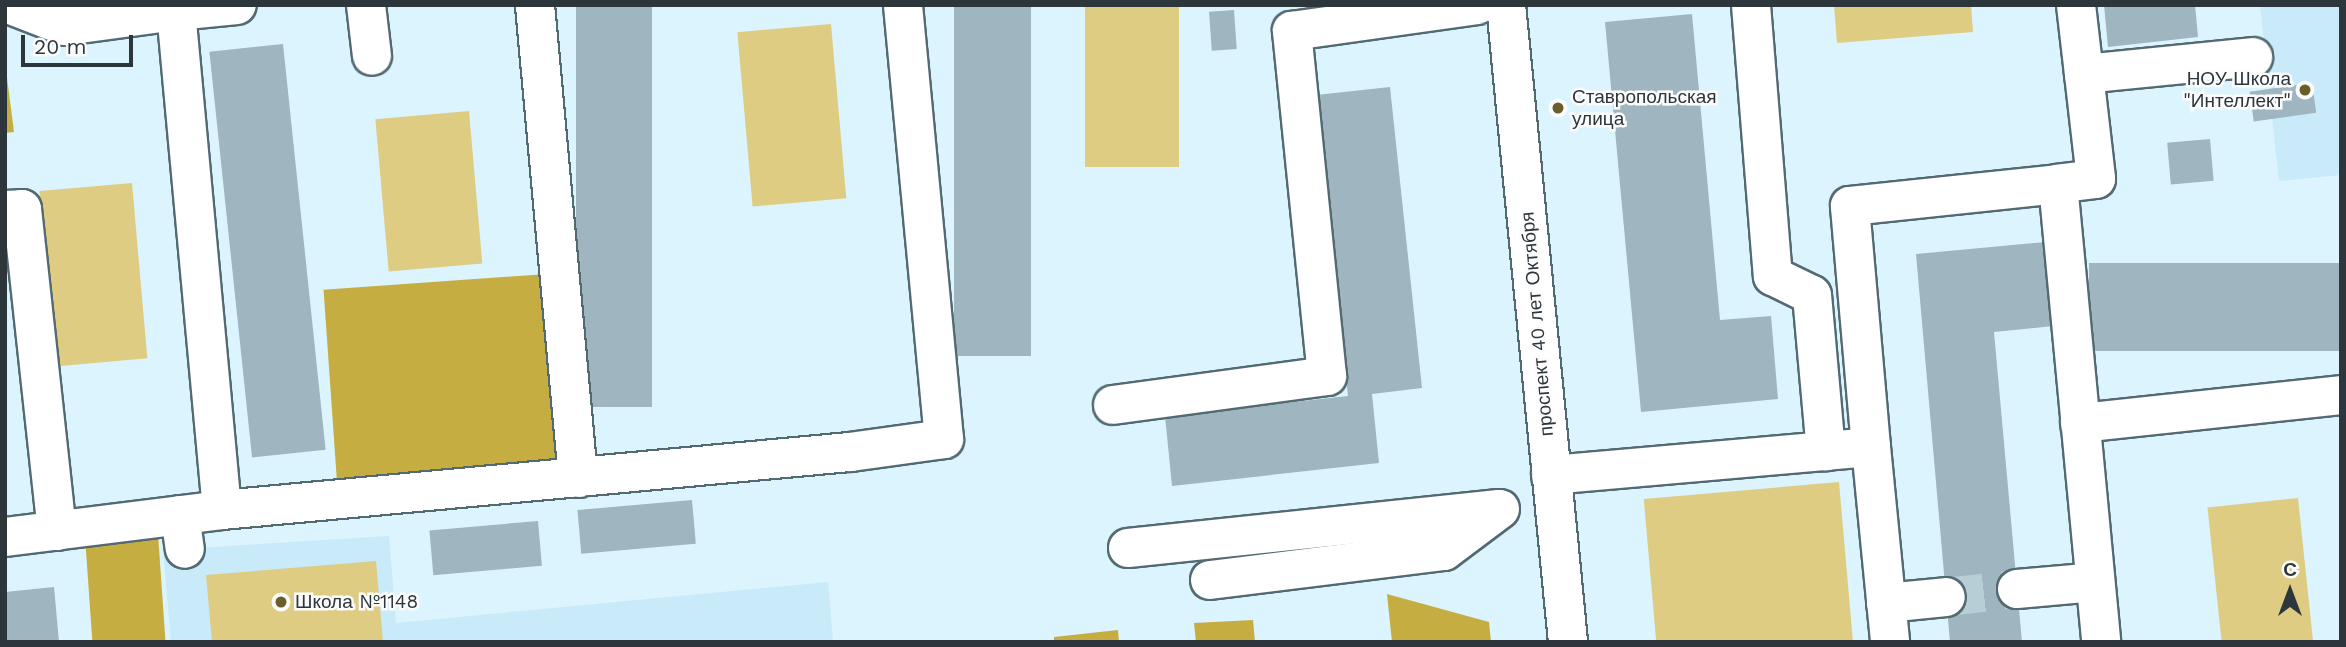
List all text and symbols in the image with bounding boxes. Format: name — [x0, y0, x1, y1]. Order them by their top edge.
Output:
scale bar — [24, 21, 136, 65]
text: 20 m — [34, 34, 86, 59]
place label: НОУ Школа "Интеллект" — [2183, 68, 2291, 112]
marker: НОУ Школа "Интеллект" — [2297, 82, 2313, 98]
place label: Ставропольская улица — [1572, 86, 1717, 130]
marker: Ставропольская улица — [1550, 100, 1566, 116]
street label: проспект 40 лет Октября — [1516, 211, 1558, 437]
north arrow — [2255, 556, 2325, 626]
text: С — [2283, 558, 2297, 581]
place label: Школа №1148 — [295, 591, 418, 613]
marker: Школа №1148 — [273, 594, 289, 610]

